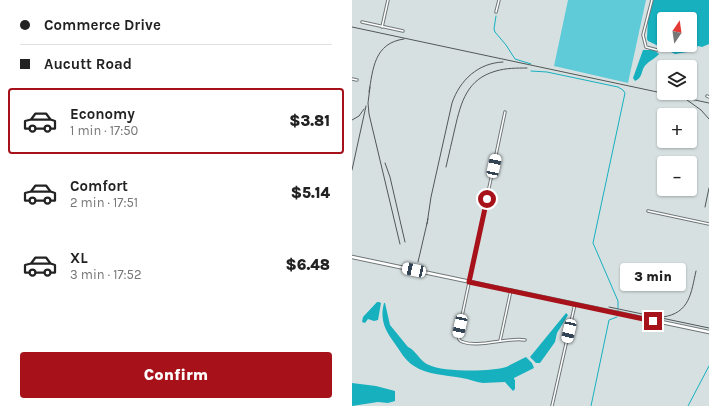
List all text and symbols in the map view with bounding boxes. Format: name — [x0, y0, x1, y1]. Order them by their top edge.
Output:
north arrow — [657, 12, 697, 52]
map controls — [657, 12, 697, 196]
text: Commerce Drive — [44, 16, 161, 34]
text: Aucutt Road — [44, 55, 132, 73]
button: layers — [657, 60, 697, 100]
icon: car — [22, 103, 58, 139]
text: Economy — [70, 105, 135, 123]
button: + — [657, 108, 697, 148]
text: $3.81 — [289, 112, 330, 130]
text: 1 min · 17:50 — [70, 123, 138, 138]
car — [486, 153, 502, 179]
button: − — [657, 156, 697, 196]
icon: car — [22, 175, 58, 211]
text: Comfort — [70, 177, 128, 195]
text: $5.14 — [291, 184, 330, 202]
route start — [478, 190, 496, 208]
text: 2 min · 17:51 — [70, 195, 138, 210]
icon: car — [22, 247, 58, 283]
text: XL — [70, 249, 88, 267]
text: $6.48 — [286, 256, 330, 274]
car — [401, 262, 427, 278]
callout: 3 min — [620, 263, 686, 291]
text: 3 min · 17:52 — [70, 267, 141, 282]
text: 3 min — [634, 269, 672, 284]
route end — [644, 312, 662, 330]
car — [452, 313, 468, 339]
car — [560, 318, 578, 344]
button: Confirm — [20, 352, 332, 398]

